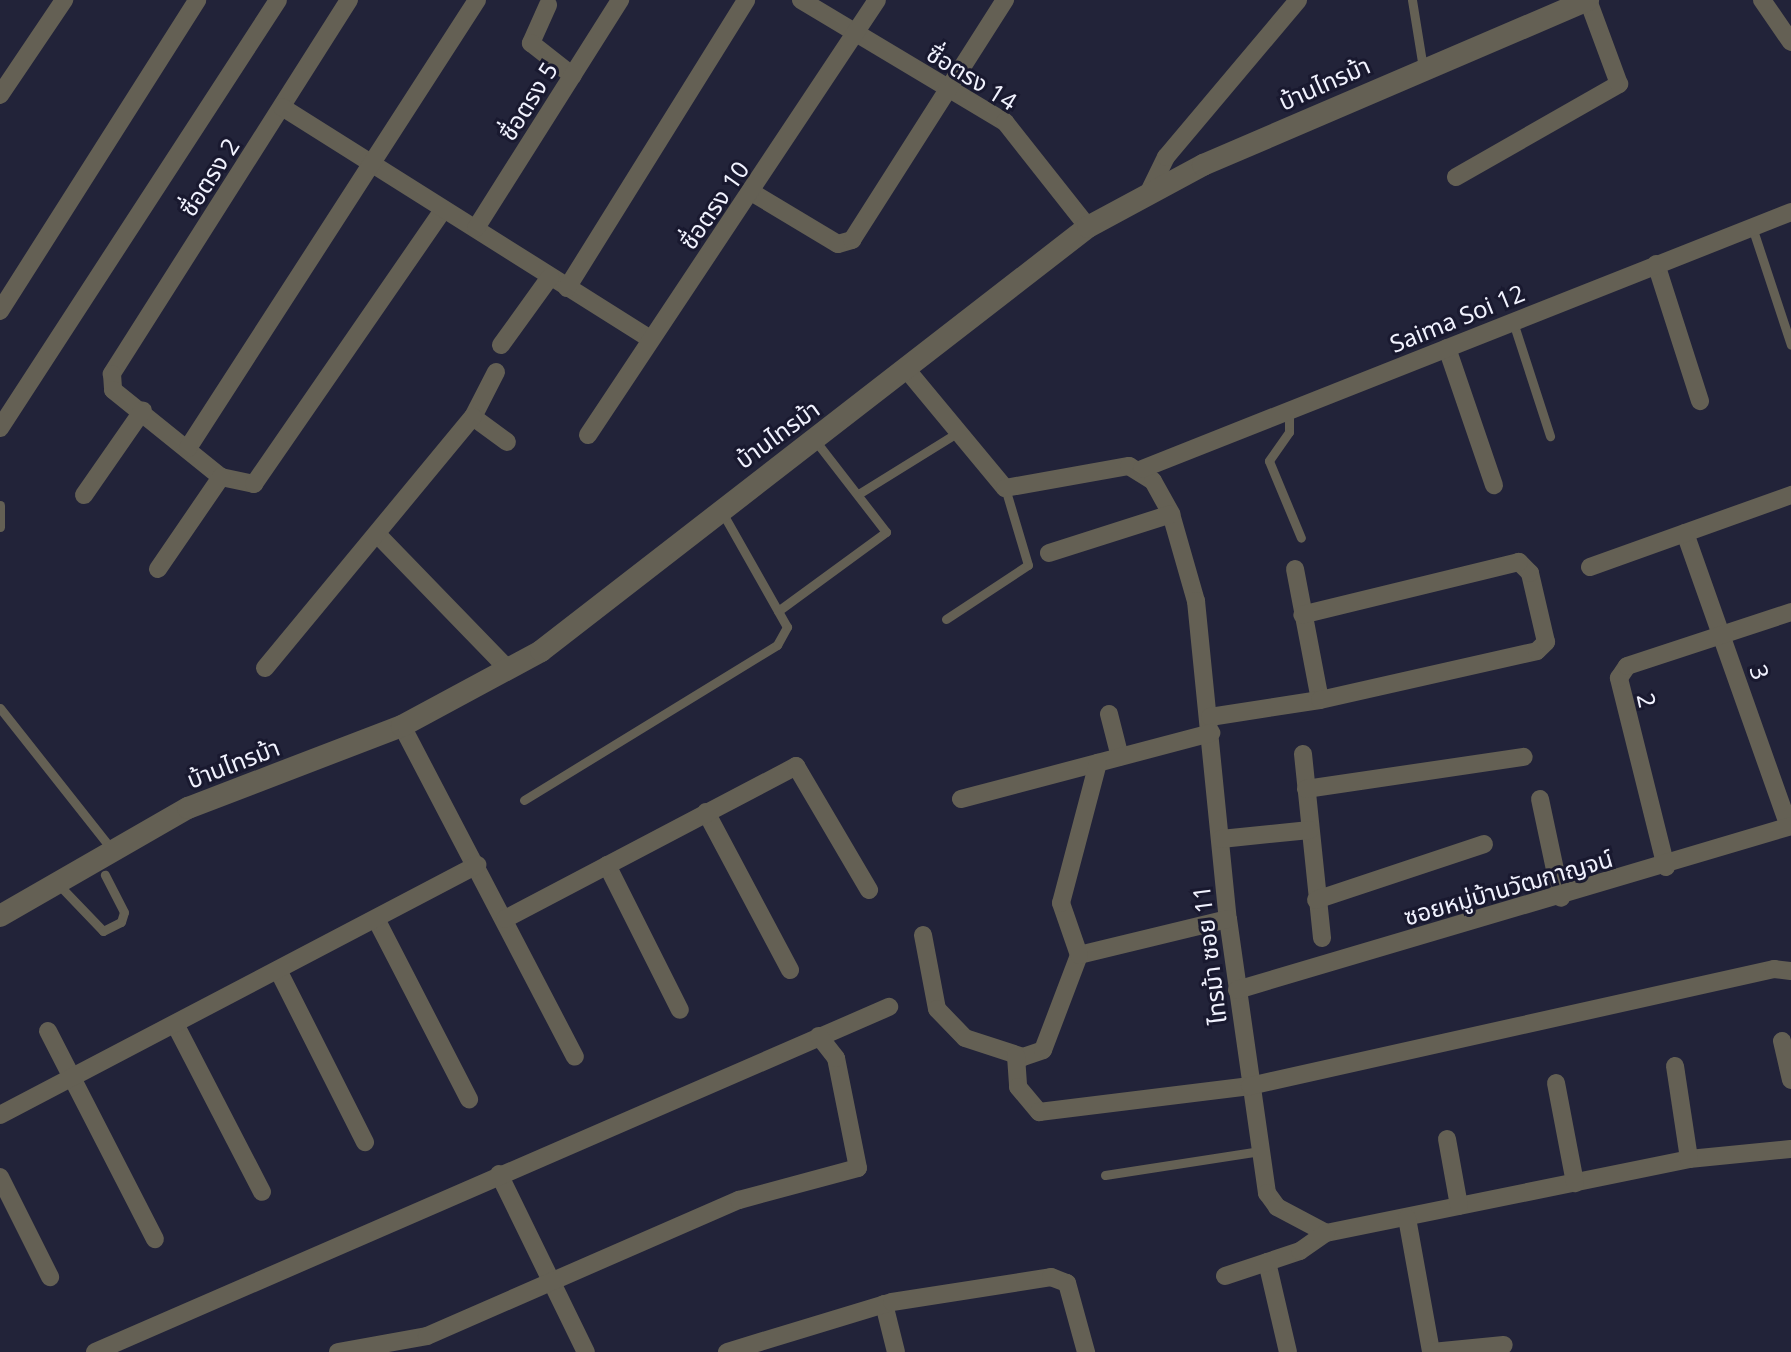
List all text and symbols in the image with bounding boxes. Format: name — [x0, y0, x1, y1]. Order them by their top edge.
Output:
street label: ซื่อตรง 14 — [922, 38, 1022, 116]
street label: บ้านไทรม้า — [1274, 50, 1374, 116]
street label: ซื่อตรง 5 — [493, 56, 563, 146]
street label: ซื่อตรง 2 — [173, 133, 245, 221]
street label: ซื่อตรง 10 — [673, 156, 755, 254]
street label: Saima Soi 12 — [1386, 278, 1528, 358]
street label: บ้านไทรม้า — [729, 394, 825, 474]
street label: 3 — [1744, 661, 1776, 683]
street label: 2 — [1631, 690, 1663, 710]
street label: บ้านไทรม้า — [183, 732, 283, 794]
street label: ซอยหมู่บ้านวัฒกาญจน์ — [1400, 843, 1616, 931]
street label: ไทรม้า ซอย 11 — [1186, 884, 1232, 1026]

